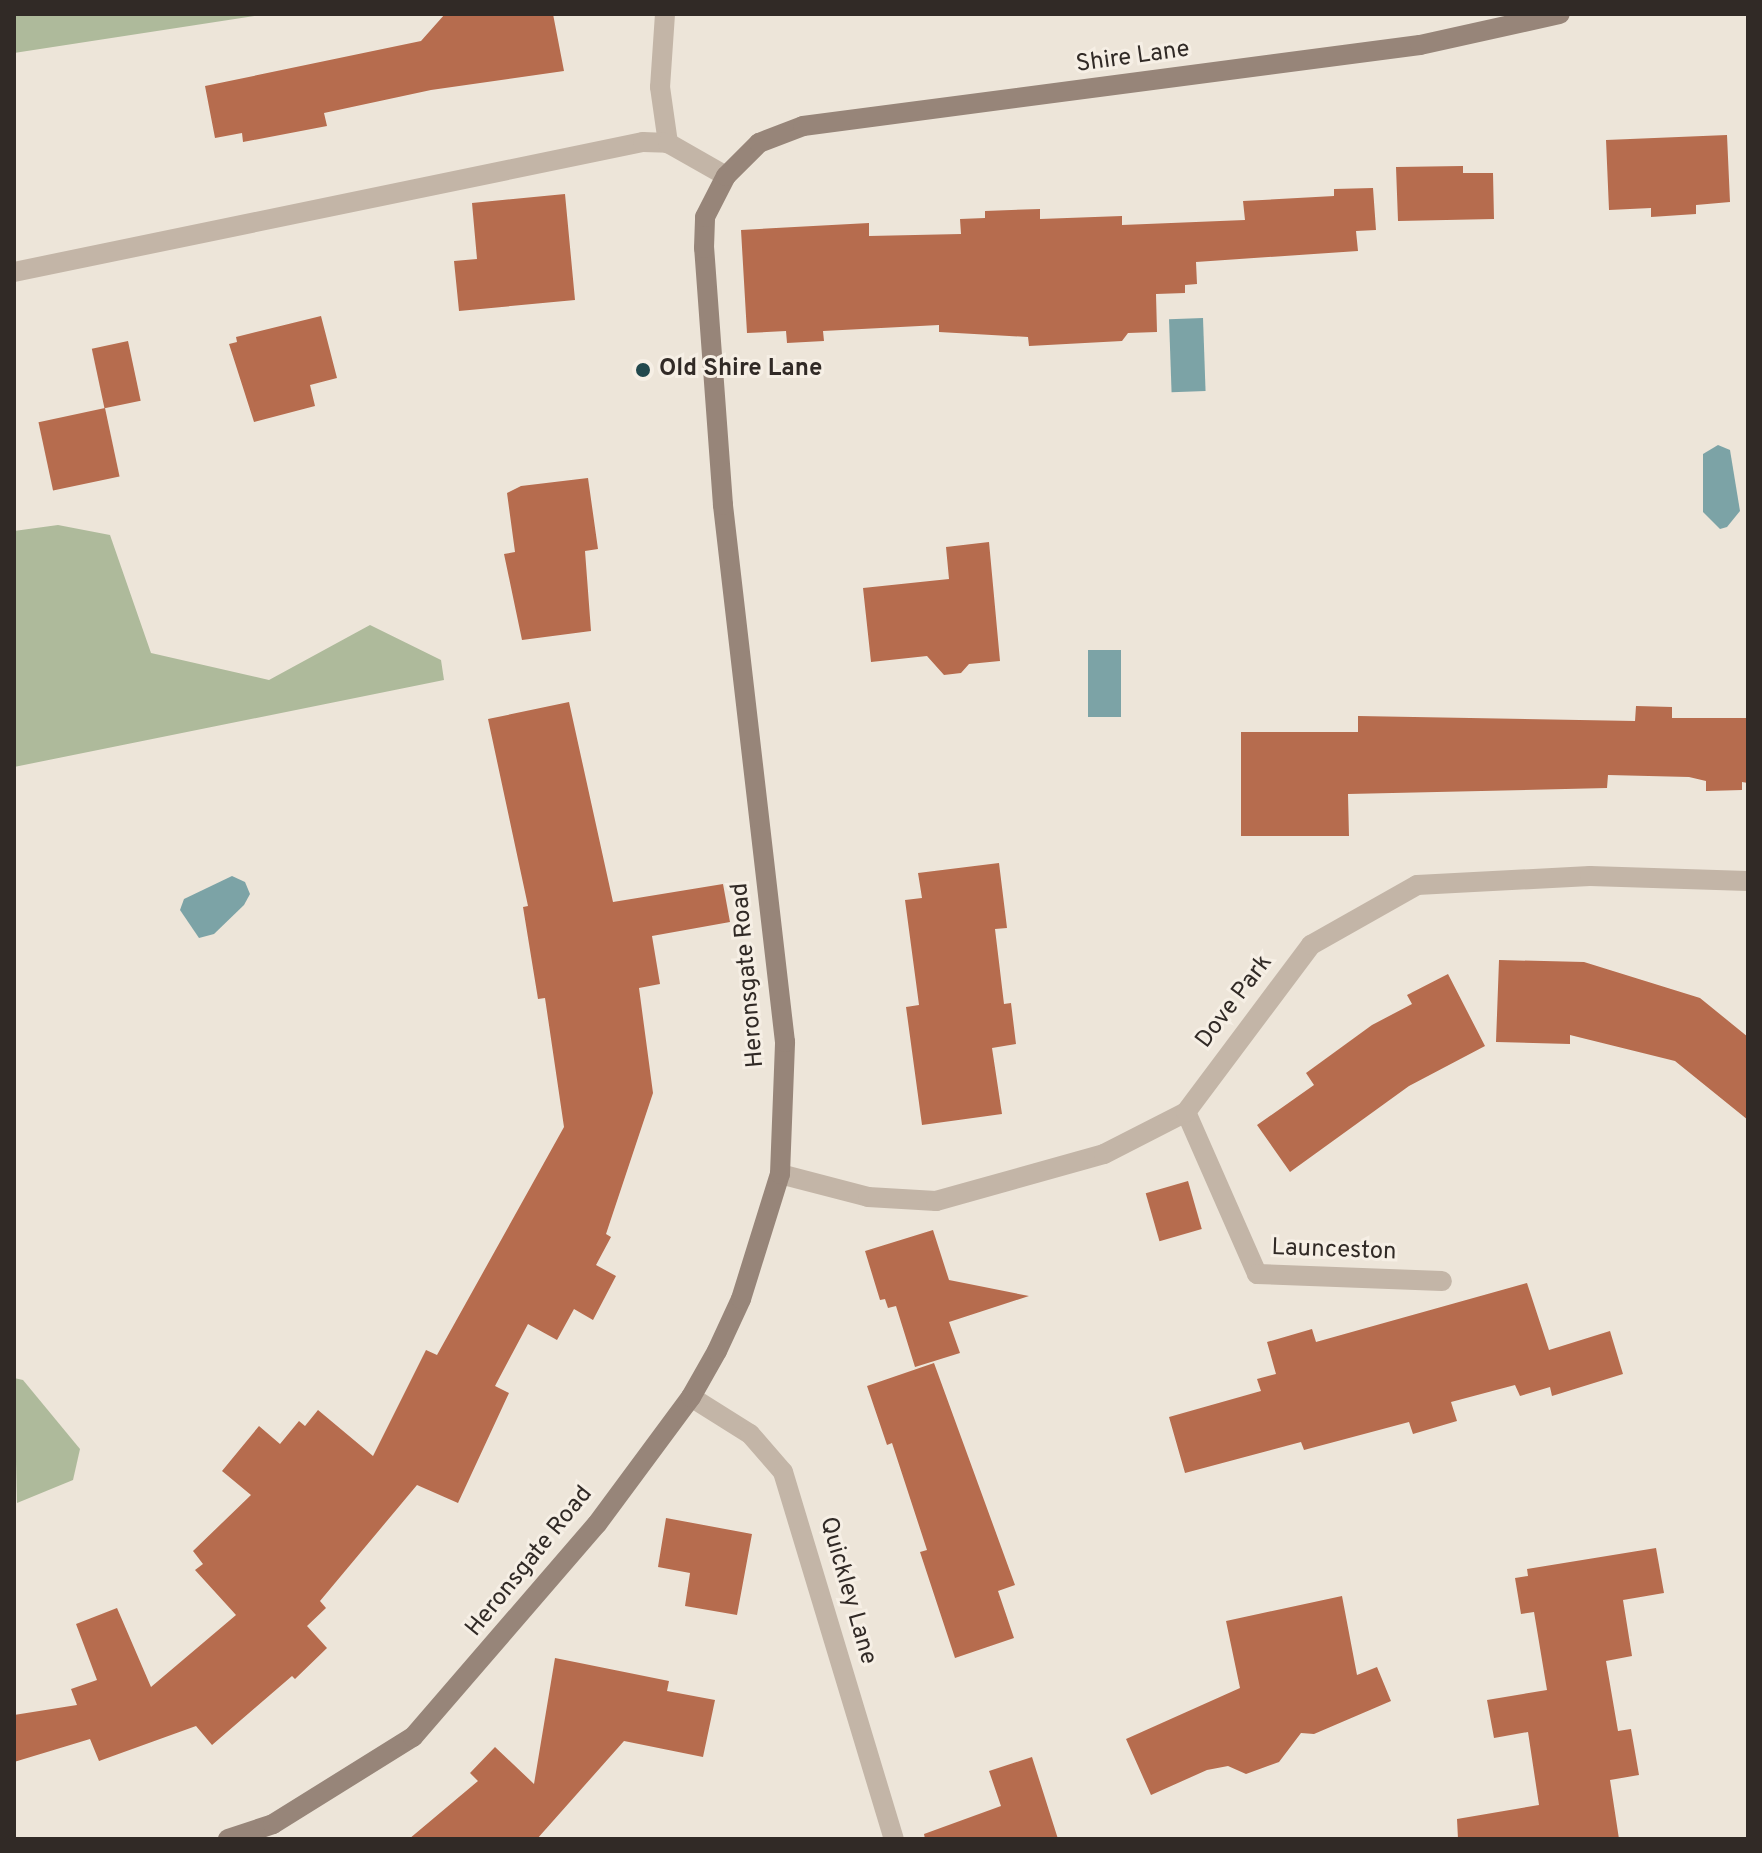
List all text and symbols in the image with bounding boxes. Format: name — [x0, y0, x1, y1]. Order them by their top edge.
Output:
street label: Shire Lane — [1074, 36, 1192, 80]
place label: Old Shire Lane — [659, 356, 822, 384]
marker: Old Shire Lane — [634, 361, 652, 379]
street label: Heronsgate Road — [727, 881, 771, 1069]
street label: Dove Park — [1191, 950, 1279, 1054]
street label: Launceston — [1271, 1234, 1397, 1268]
street label: Heronsgate Road — [460, 1481, 600, 1643]
street label: Quickley Lane — [812, 1514, 882, 1668]

